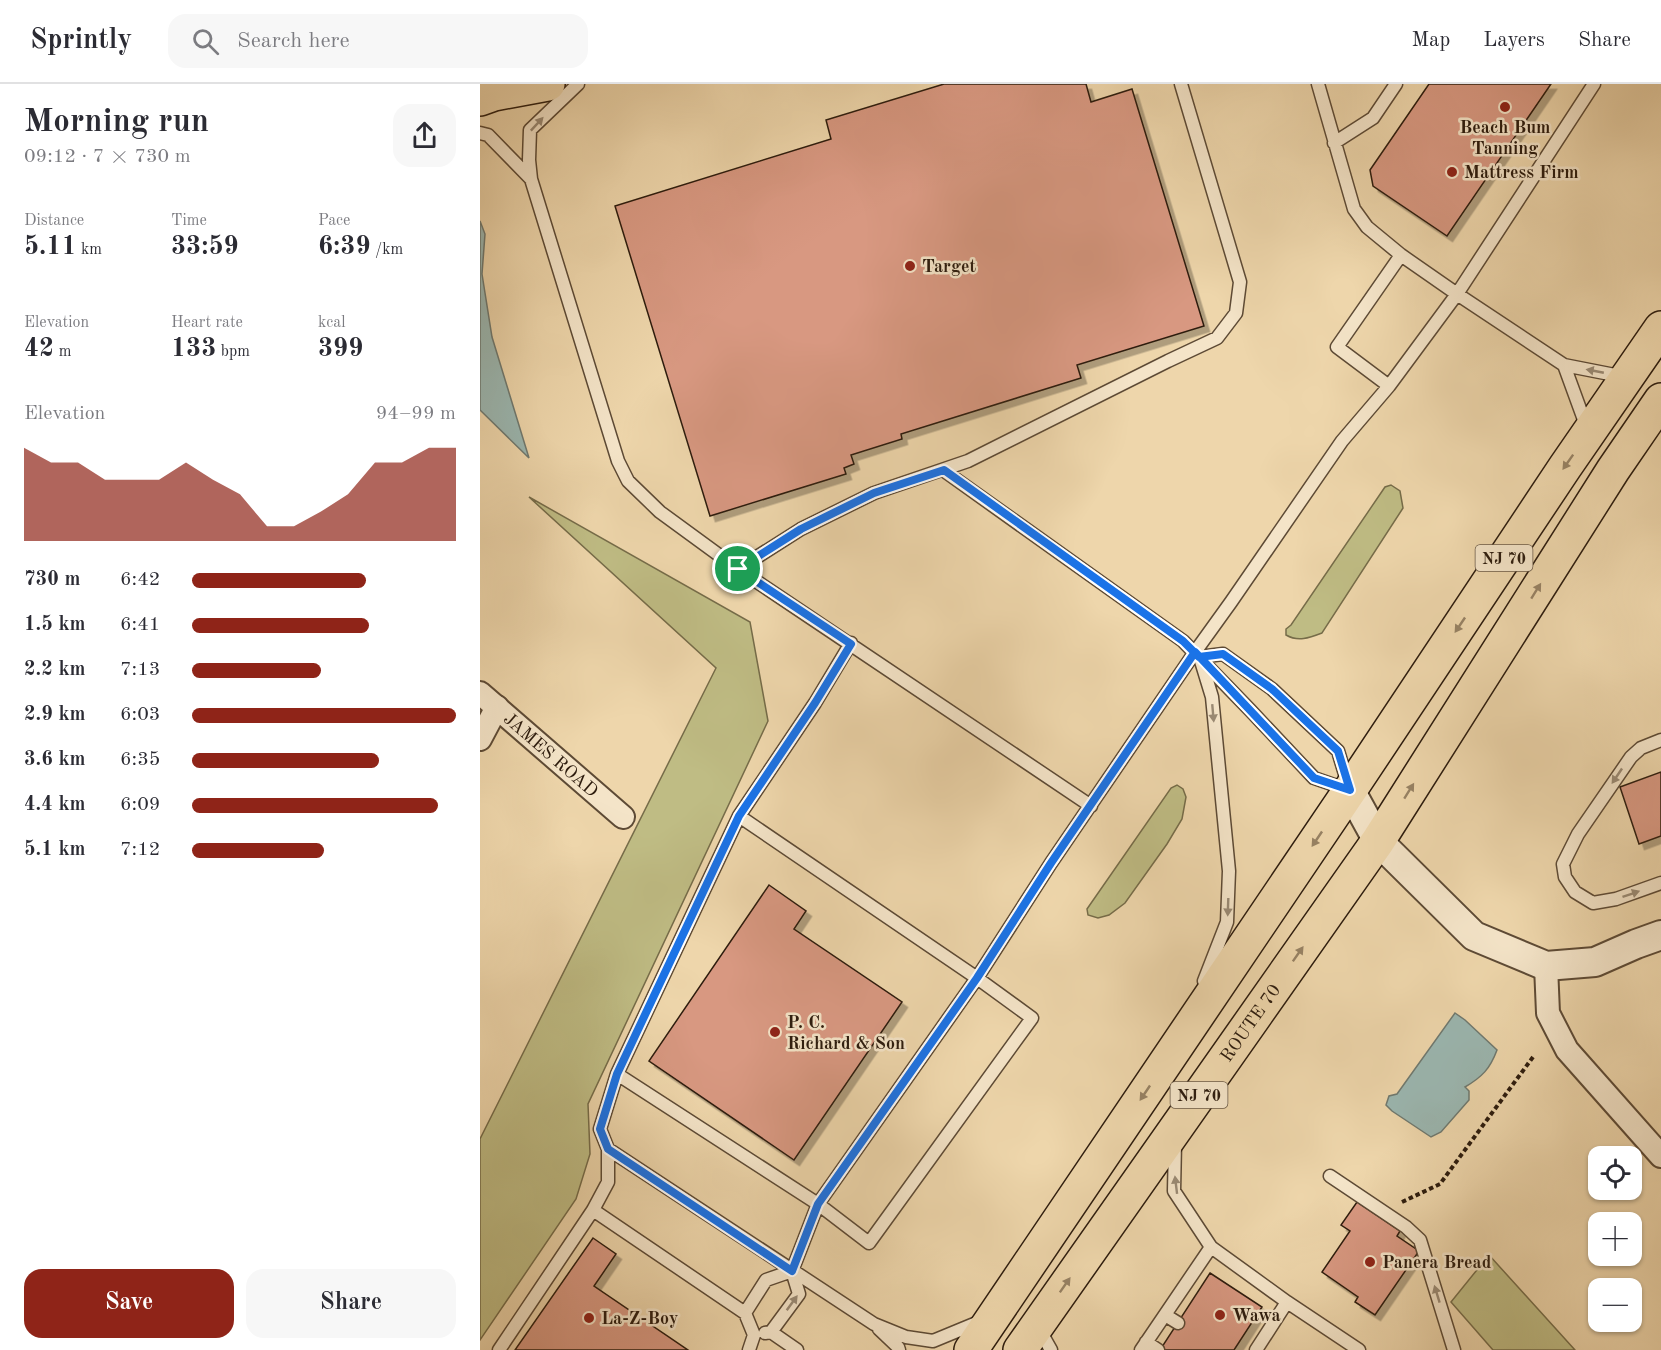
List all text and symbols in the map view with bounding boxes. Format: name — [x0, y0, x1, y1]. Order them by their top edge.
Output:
search box — [168, 14, 588, 68]
icon: search — [189, 25, 222, 58]
text: Sprintly — [30, 27, 132, 55]
text: Search here — [237, 30, 350, 52]
text: Map — [1411, 30, 1450, 51]
text: Layers — [1483, 30, 1545, 51]
text: Share — [1578, 30, 1631, 51]
marker: Beach Bum Tanning — [1498, 100, 1512, 114]
button: share — [393, 104, 456, 167]
text: Morning run — [24, 106, 209, 139]
one-way arrow — [530, 116, 544, 131]
place label: Beach Bum Tanning — [1459, 119, 1551, 158]
text: 09:12 · 7 × 730 m — [24, 147, 191, 167]
place label: Mattress Firm — [1464, 164, 1579, 182]
marker: Mattress Firm — [1445, 165, 1459, 179]
text: Distance — [24, 213, 84, 229]
text: Time — [171, 213, 207, 229]
text: Pace — [318, 213, 350, 229]
text: 5.11 — [24, 234, 77, 260]
text: 33:59 — [171, 234, 239, 260]
text: 6:39 — [318, 234, 371, 260]
text: km — [77, 242, 102, 258]
text: /km — [371, 242, 403, 258]
place label: Target — [922, 258, 976, 276]
marker: Target — [903, 259, 917, 273]
text: Elevation — [24, 315, 89, 331]
text: Heart rate — [171, 315, 243, 331]
text: kcal — [318, 315, 346, 331]
text: 42 — [24, 336, 54, 362]
text: 133 — [171, 336, 216, 362]
text: 399 — [318, 336, 363, 362]
text: m — [54, 344, 71, 360]
text: bpm — [216, 344, 250, 360]
one-way arrow — [1586, 366, 1605, 375]
text: Elevation — [24, 404, 105, 424]
text: 94–99 m — [376, 404, 456, 424]
one-way arrow — [1562, 454, 1574, 470]
pin — [712, 543, 763, 594]
road number: NJ 70 — [1476, 545, 1532, 571]
icon: arrive — [721, 552, 754, 585]
text: 730 m — [24, 570, 80, 590]
text: 6:42 — [120, 570, 160, 590]
one-way arrow — [1531, 583, 1542, 599]
text: 1.5 km — [24, 615, 86, 635]
text: 6:41 — [120, 615, 160, 635]
one-way arrow — [1454, 616, 1466, 632]
text: 2.2 km — [24, 660, 86, 680]
text: 7:13 — [120, 660, 160, 680]
one-way arrow — [1209, 704, 1218, 723]
text: 2.9 km — [24, 705, 86, 725]
text: 6:03 — [120, 705, 160, 725]
street label: JAMES ROAD — [500, 710, 601, 801]
text: 3.6 km — [24, 750, 86, 770]
text: 6:35 — [120, 750, 160, 770]
one-way arrow — [1612, 768, 1623, 784]
one-way arrow — [1403, 783, 1414, 799]
text: 4.4 km — [24, 795, 86, 815]
text: 6:09 — [120, 795, 160, 815]
one-way arrow — [1311, 830, 1323, 846]
text: 5.1 km — [24, 840, 86, 860]
text: 7:12 — [120, 840, 160, 860]
one-way arrow — [1622, 888, 1640, 898]
one-way arrow — [1223, 898, 1232, 917]
one-way arrow — [1292, 946, 1304, 962]
street label: ROUTE 70 — [1218, 981, 1284, 1065]
place label: P. C. Richard & Son — [787, 1014, 905, 1053]
marker: P. C. Richard & Son — [768, 1025, 782, 1039]
road number: NJ 70 — [1170, 1082, 1228, 1108]
one-way arrow — [1139, 1085, 1151, 1101]
map controls — [1588, 1146, 1642, 1332]
button: locate — [1588, 1146, 1642, 1200]
one-way arrow — [1171, 1175, 1180, 1194]
button: + — [1588, 1212, 1642, 1266]
place label: Panera Bread — [1382, 1254, 1492, 1272]
marker: Panera Bread — [1363, 1255, 1377, 1269]
button: Save — [24, 1269, 234, 1338]
button: Share — [246, 1269, 456, 1338]
one-way arrow — [1059, 1277, 1070, 1293]
button: − — [1588, 1278, 1642, 1332]
one-way arrow — [1432, 1285, 1441, 1303]
one-way arrow — [786, 1296, 798, 1312]
place label: Wawa — [1232, 1307, 1281, 1325]
marker: Wawa — [1213, 1308, 1227, 1322]
place label: La-Z-Boy — [601, 1310, 679, 1328]
marker: La-Z-Boy — [582, 1311, 596, 1325]

